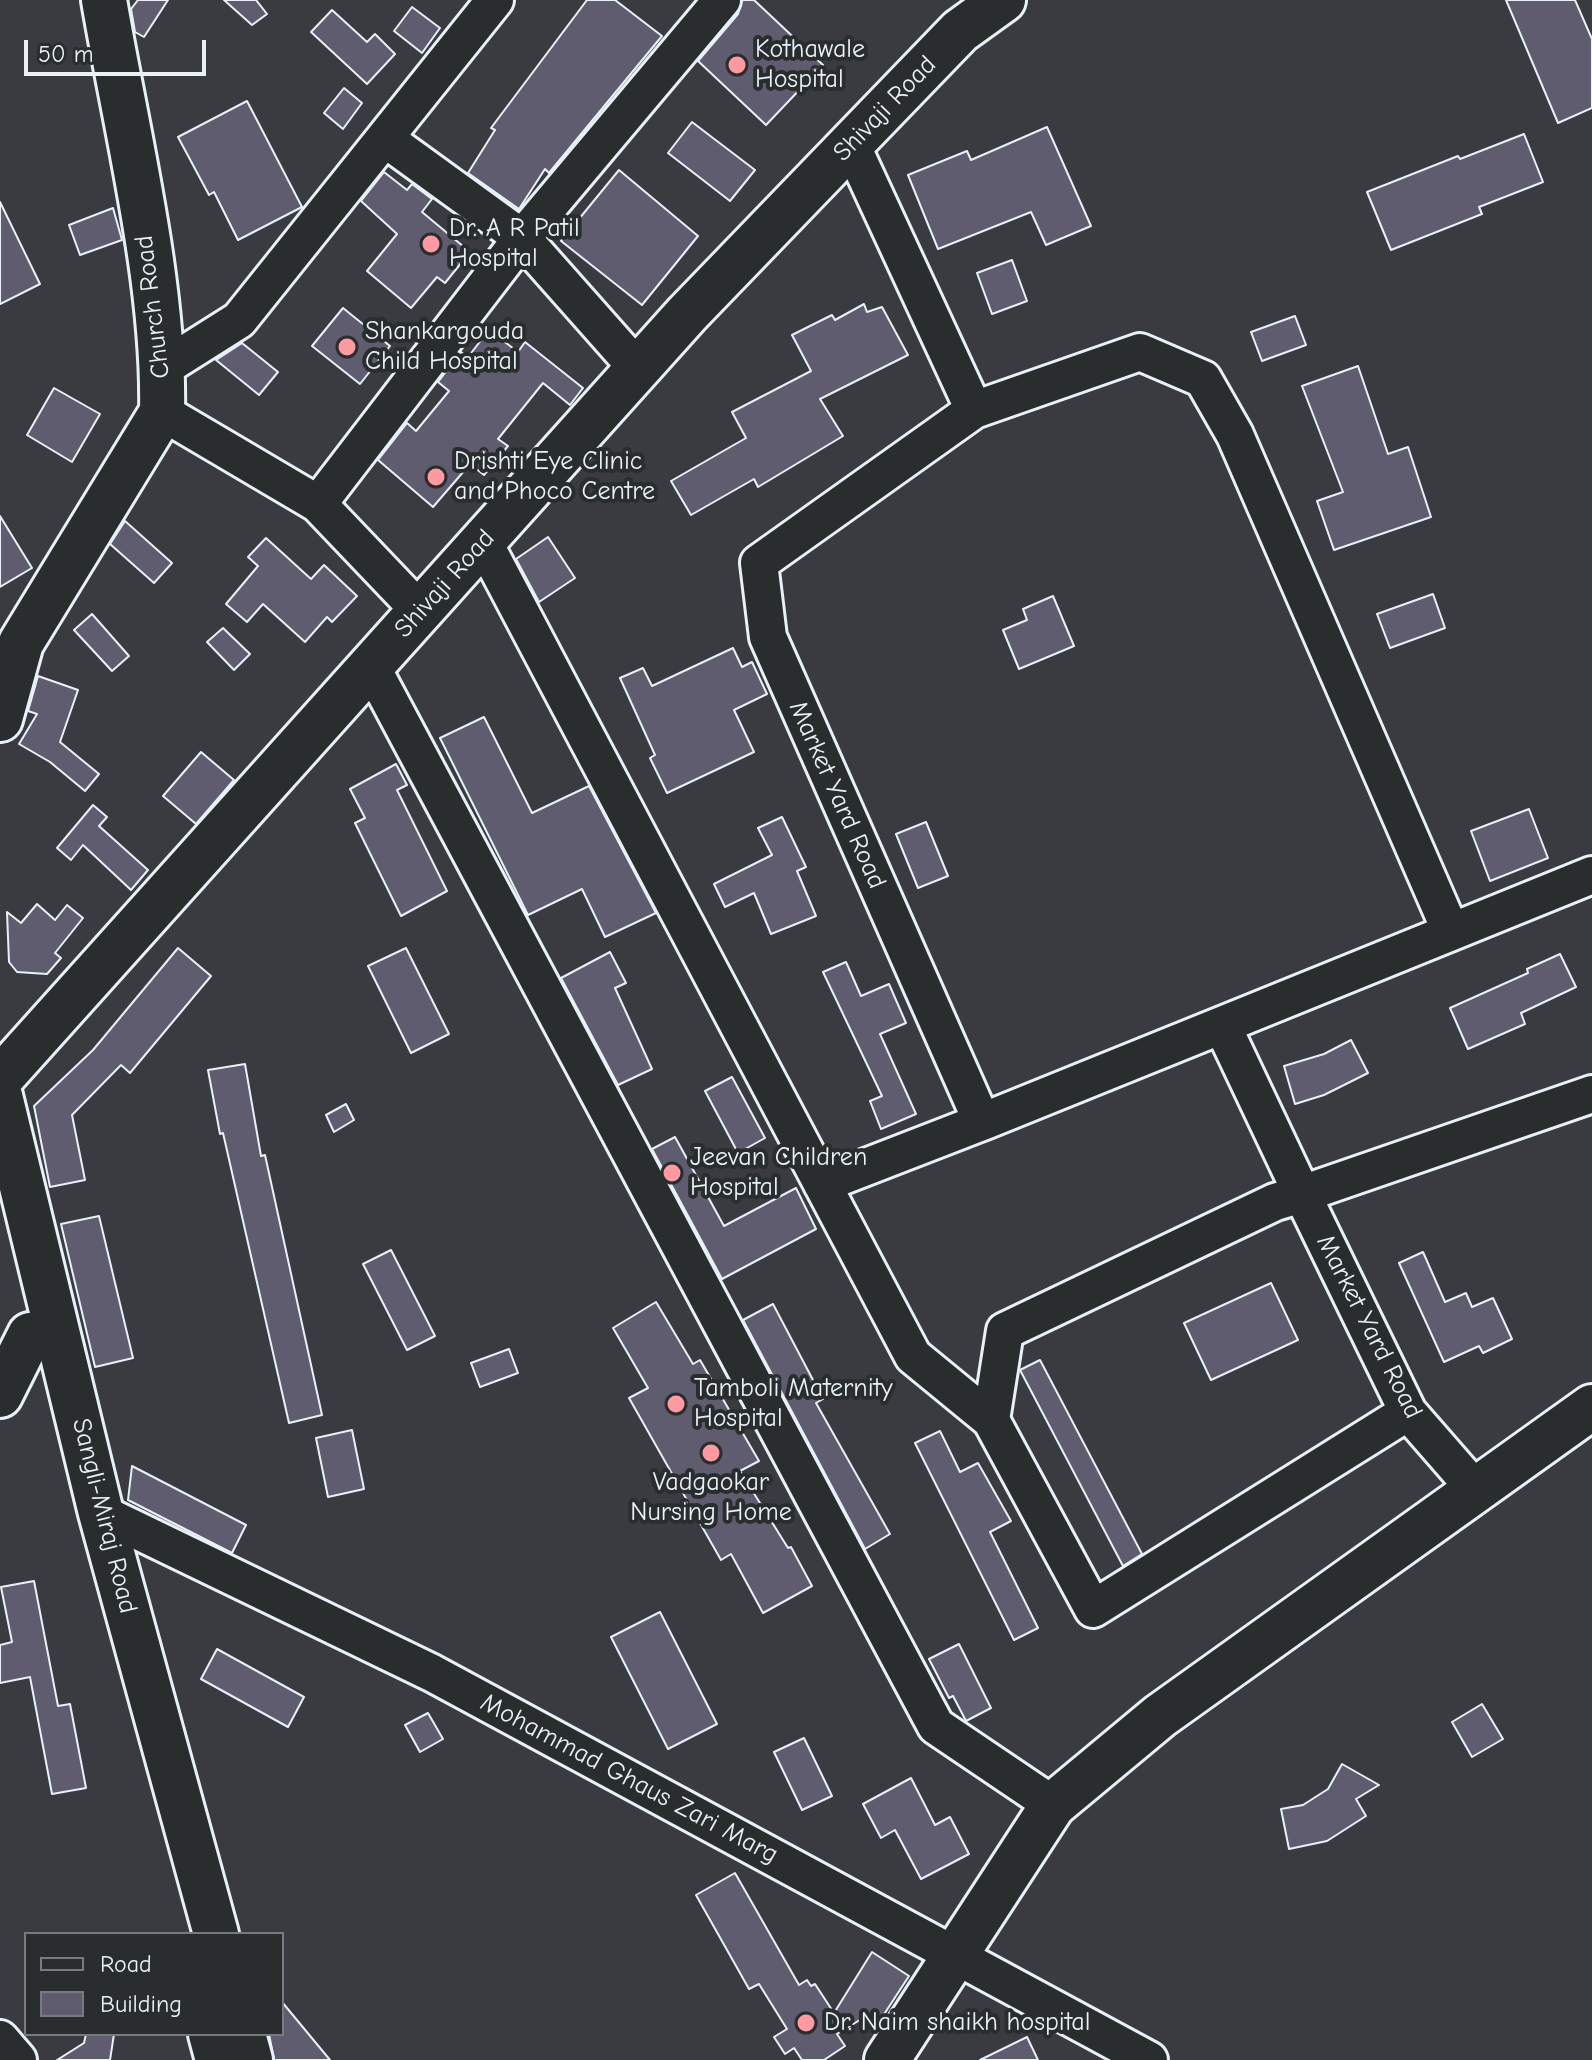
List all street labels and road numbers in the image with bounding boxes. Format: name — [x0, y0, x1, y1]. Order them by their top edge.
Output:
street label: Shivaji Road — [827, 50, 943, 168]
street label: Church Road — [129, 234, 177, 380]
street label: Shivaji Road — [388, 523, 502, 645]
street label: Market Yard Road — [782, 696, 892, 894]
street label: Market Yard Road — [1309, 1230, 1429, 1424]
street label: Sangli-Miraj Road — [65, 1415, 143, 1617]
street label: Mohammad Ghaus Zari Marg — [475, 1687, 783, 1871]

